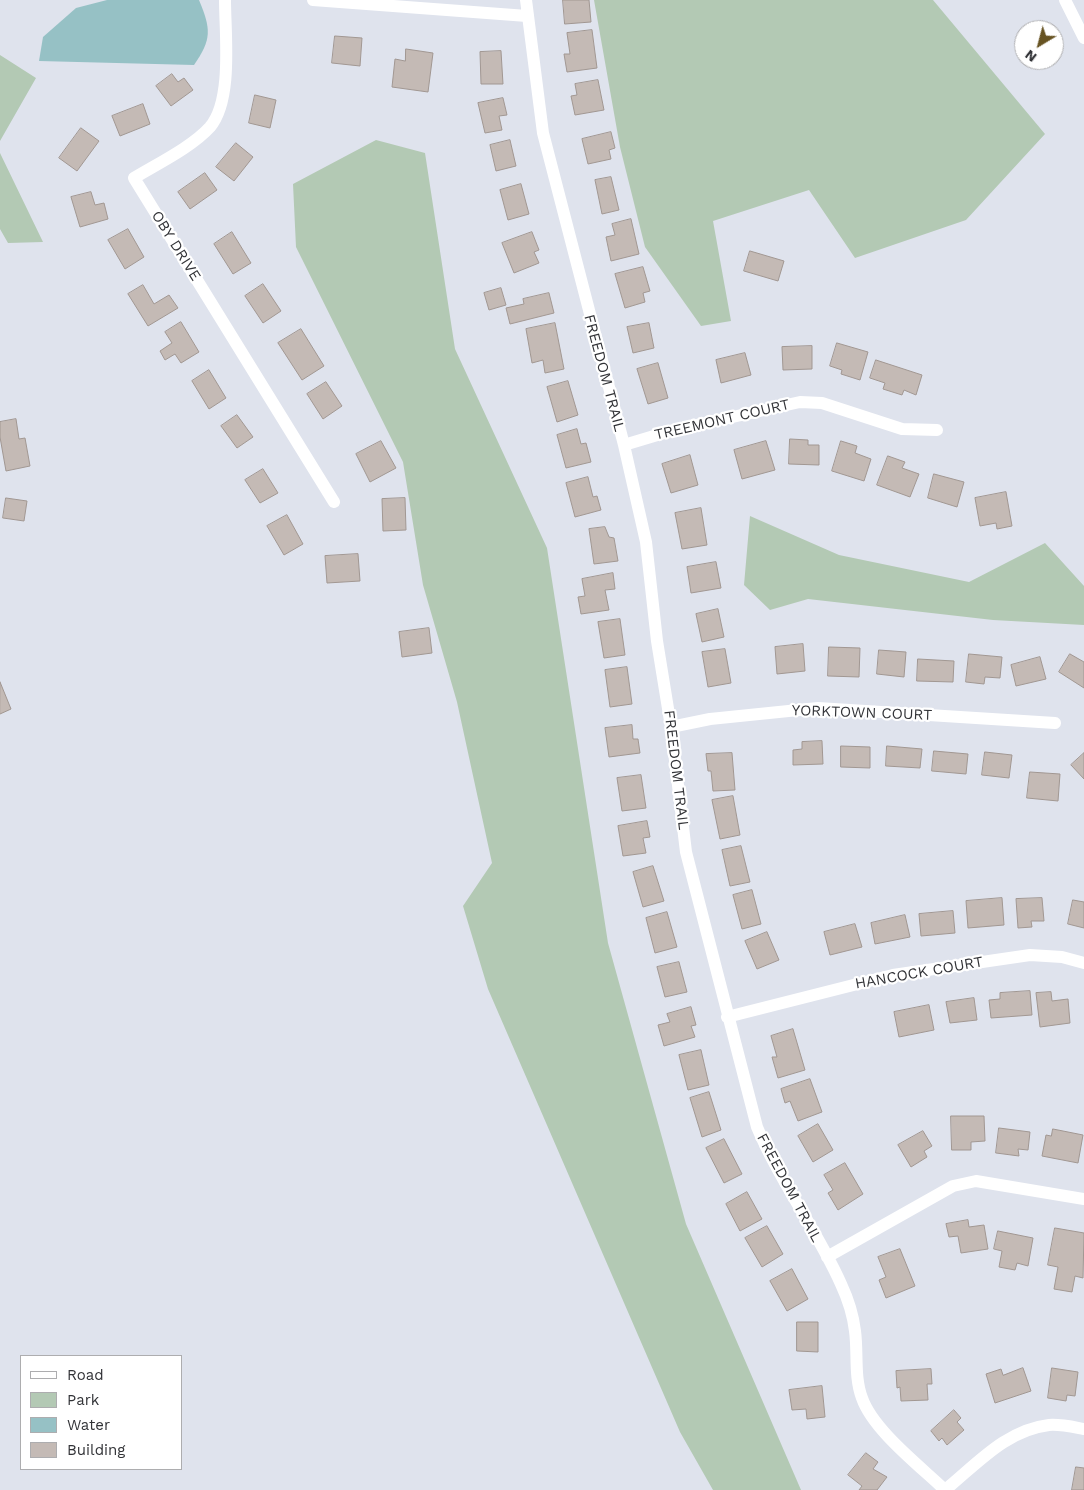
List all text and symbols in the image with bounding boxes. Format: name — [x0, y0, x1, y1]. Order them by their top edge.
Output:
north arrow — [1014, 20, 1064, 70]
text: N — [1022, 47, 1040, 66]
street label: OBY DRIVE — [147, 208, 205, 284]
street label: FREEDOM TRAIL — [580, 312, 628, 434]
street label: TREEMONT COURT — [653, 396, 791, 444]
street label: YORKTOWN COURT — [791, 702, 933, 724]
street label: FREEDOM TRAIL — [660, 709, 692, 831]
street label: HANCOCK COURT — [854, 953, 984, 993]
street label: FREEDOM TRAIL — [753, 1131, 825, 1245]
legend — [20, 1355, 182, 1470]
text: Road — [67, 1366, 104, 1384]
text: Park — [67, 1391, 99, 1409]
text: Water — [67, 1416, 110, 1434]
text: Building — [67, 1441, 125, 1459]

